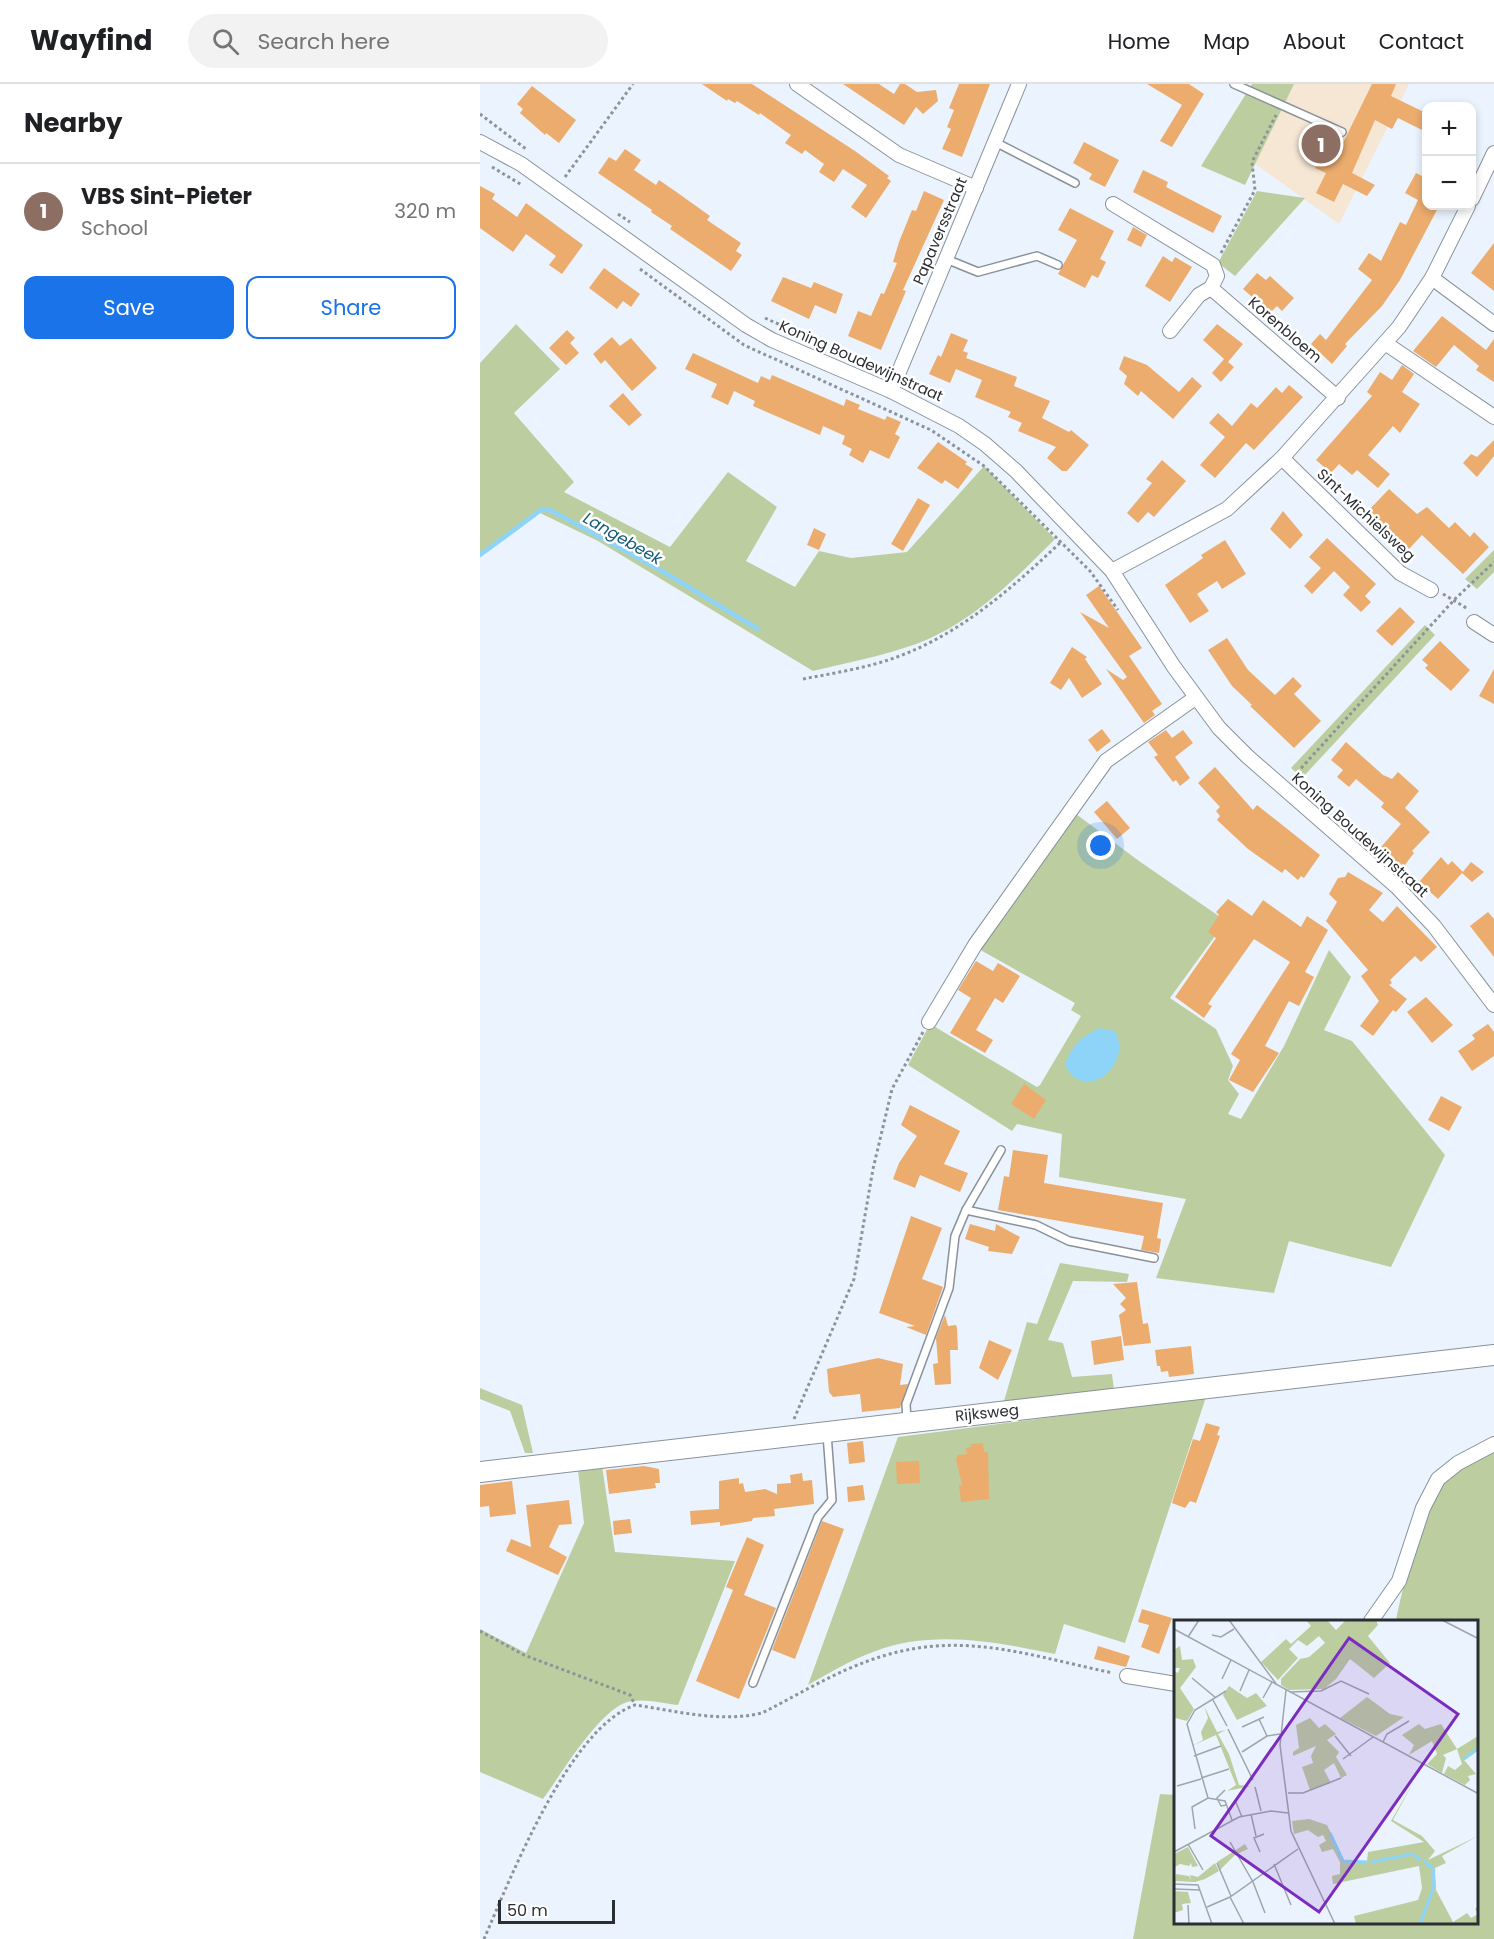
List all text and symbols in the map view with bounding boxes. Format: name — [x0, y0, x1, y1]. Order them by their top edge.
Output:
search box — [188, 14, 608, 68]
text: Wayfind — [30, 21, 152, 60]
icon: search — [209, 25, 242, 58]
text: Search here — [257, 26, 390, 57]
text: Home — [1108, 27, 1170, 56]
text: Map — [1203, 27, 1250, 56]
text: About — [1283, 27, 1346, 56]
text: Contact — [1379, 27, 1464, 56]
map controls — [1422, 102, 1476, 210]
button: + — [1422, 102, 1476, 156]
text: Nearby — [24, 105, 122, 141]
pin: 1 — [1302, 122, 1340, 166]
button: − — [1422, 156, 1476, 210]
street label: Papaversstraat — [907, 174, 972, 288]
text: VBS Sint-Pieter — [81, 181, 252, 212]
text: 1 — [40, 197, 47, 225]
text: 320 m — [394, 197, 456, 225]
text: School — [81, 214, 148, 242]
button: Save — [24, 276, 234, 339]
button: Share — [246, 276, 456, 339]
street label: Korenbloem — [1244, 292, 1327, 367]
street label: Koning Boudewijnstraat — [776, 315, 947, 406]
street label: Sint-Michielsweg — [1313, 464, 1420, 566]
water label: Langebeek — [579, 507, 667, 571]
street label: Koning Boudewijnstraat — [1287, 767, 1433, 902]
your location — [1086, 831, 1115, 860]
street label: Rijksweg — [954, 1399, 1020, 1426]
inset map — [1174, 1620, 1479, 1924]
scale bar — [498, 1897, 615, 1924]
text: 50 m — [507, 1899, 548, 1922]

